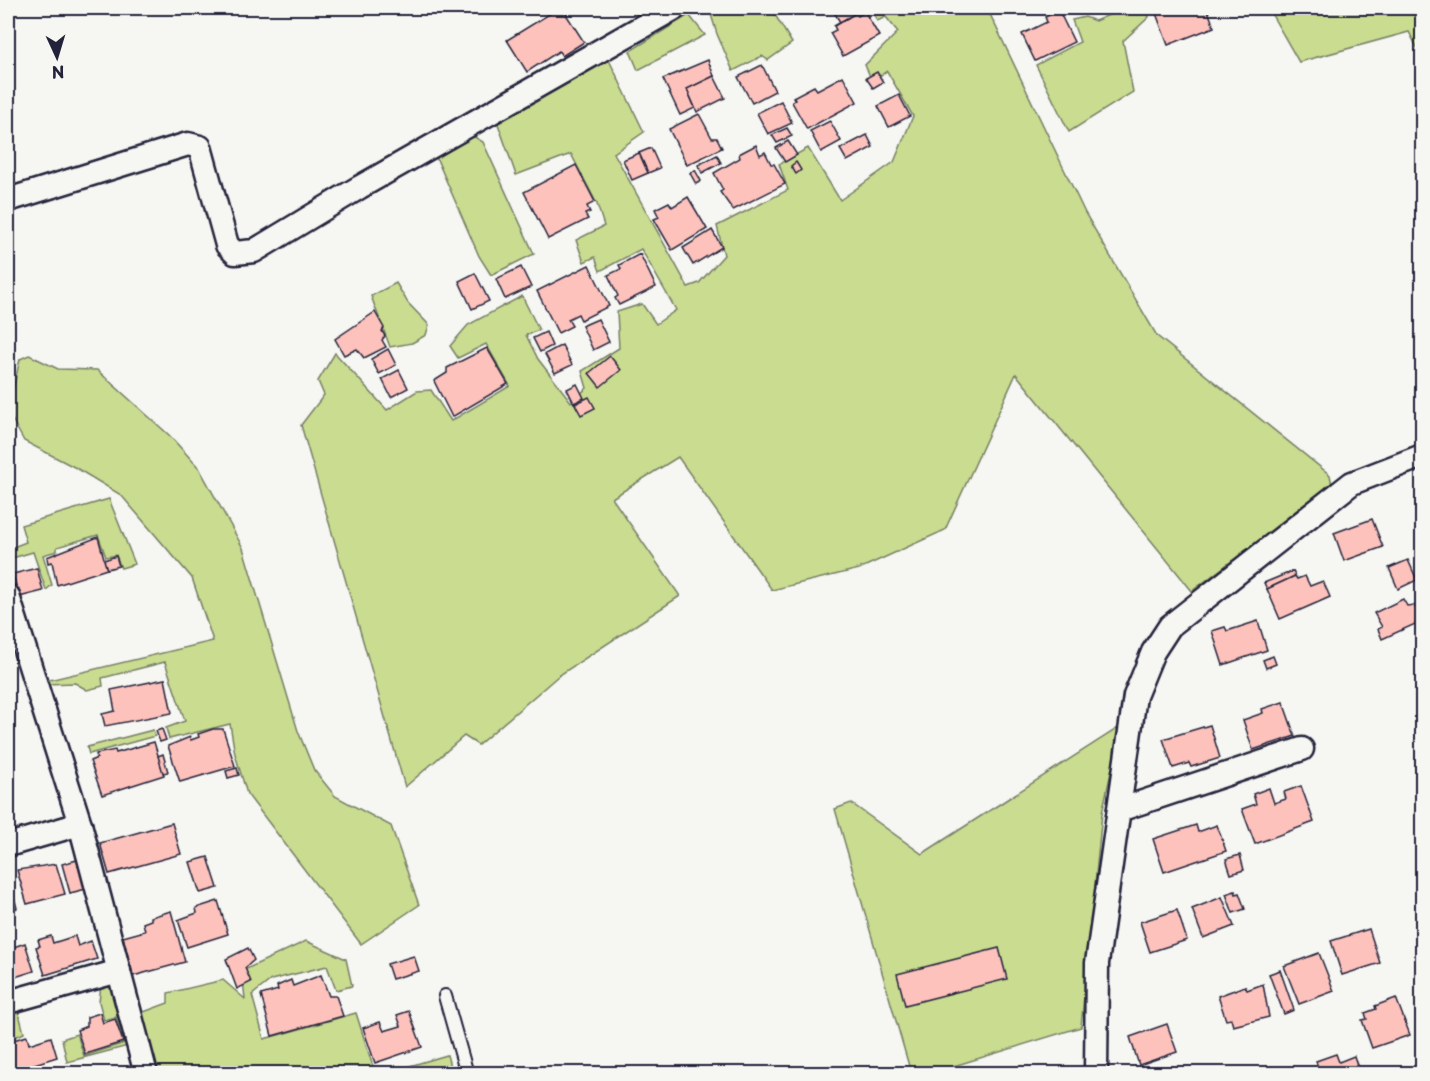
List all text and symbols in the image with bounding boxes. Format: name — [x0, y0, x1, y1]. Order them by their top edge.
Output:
north arrow — [27, 27, 87, 87]
text: N — [51, 61, 65, 85]

